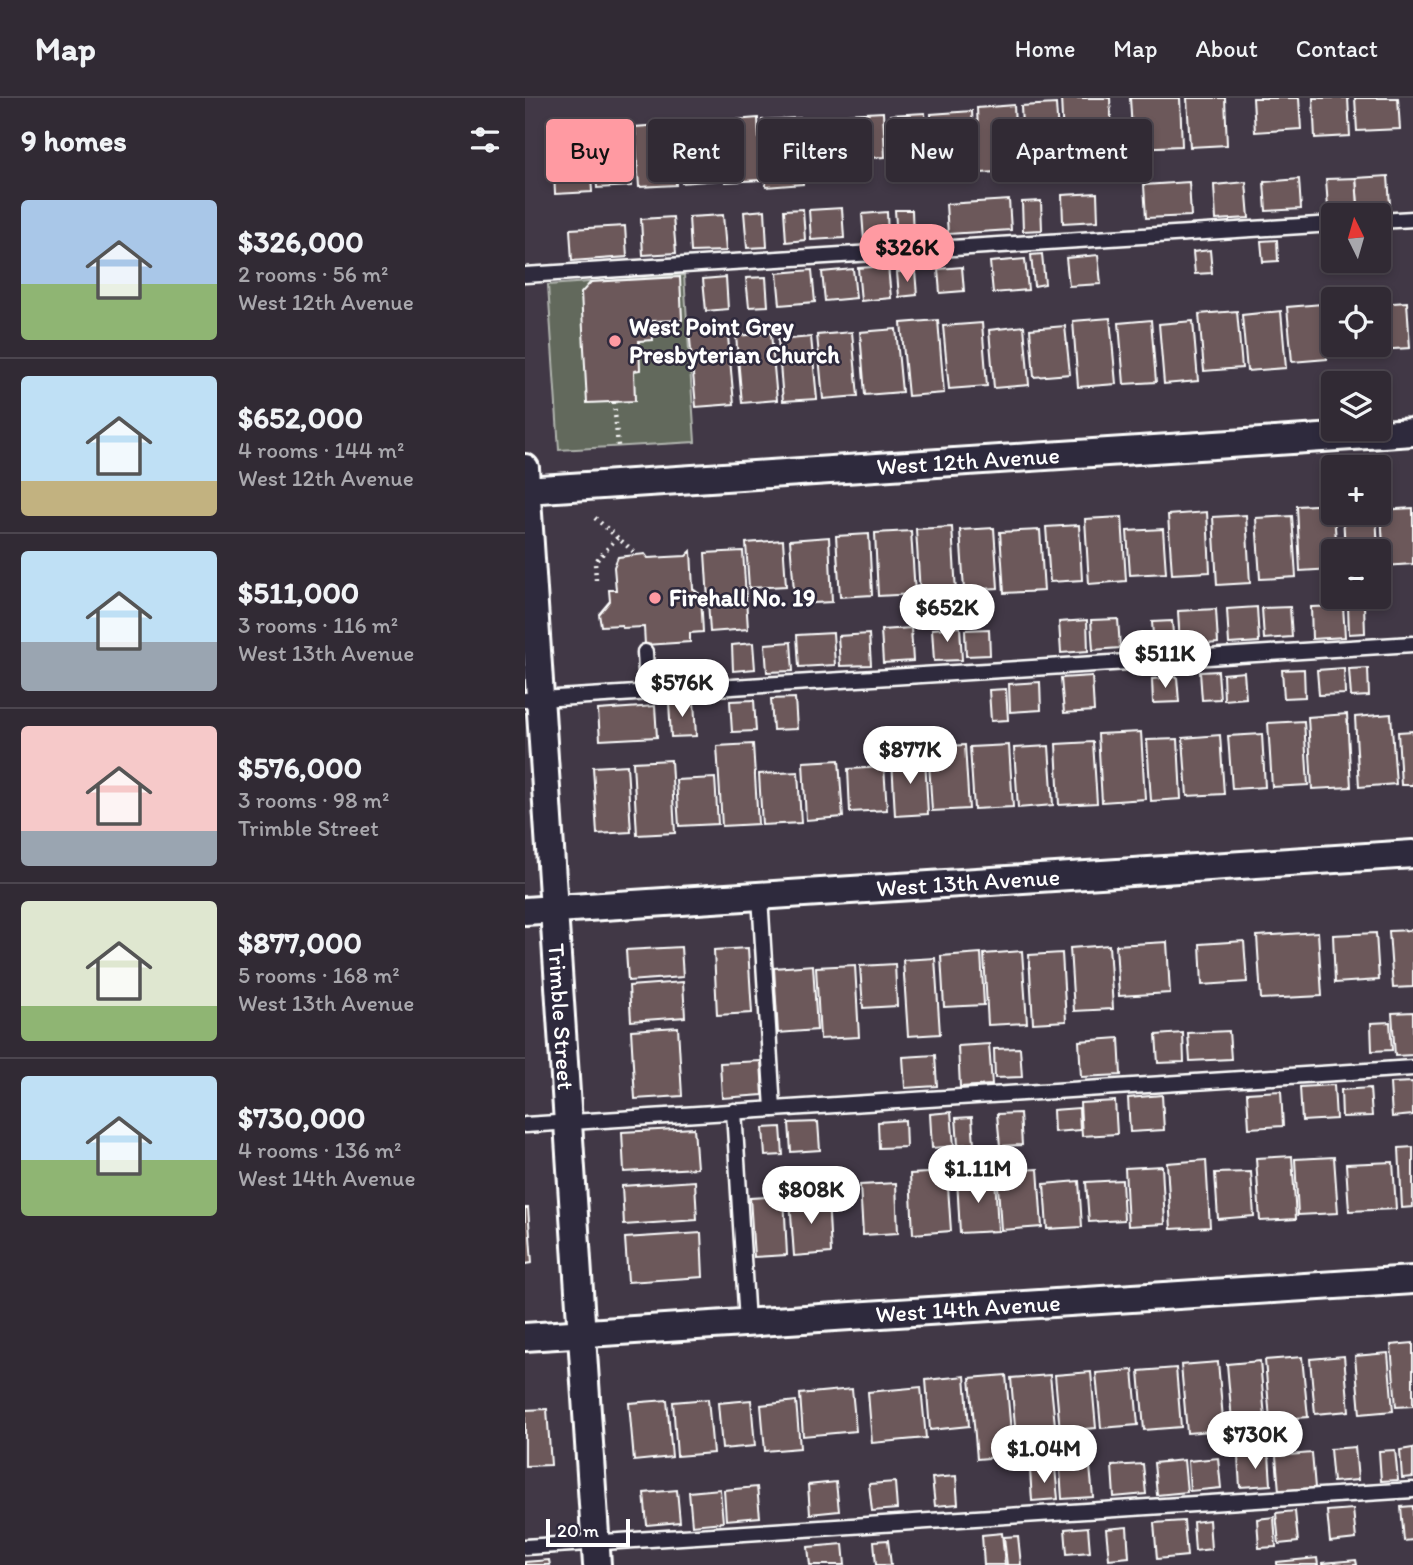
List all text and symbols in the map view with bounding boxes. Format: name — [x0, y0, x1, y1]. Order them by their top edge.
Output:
text: Map — [35, 29, 96, 68]
text: Home — [1015, 34, 1075, 63]
text: Map — [1113, 34, 1157, 63]
text: About — [1195, 34, 1258, 63]
text: Contact — [1296, 34, 1378, 63]
chip: Buy — [546, 119, 634, 182]
chip: Rent — [648, 119, 744, 182]
chip: Filters — [758, 119, 872, 182]
chip: New — [886, 119, 978, 182]
chip: Apartment — [992, 119, 1152, 182]
icon: filters — [466, 121, 504, 159]
text: 9 homes — [21, 122, 127, 159]
north arrow — [1321, 203, 1391, 273]
map controls — [1321, 203, 1391, 609]
text: $326,000 — [238, 223, 364, 260]
pin: $326K — [858, 225, 956, 284]
icon: home — [77, 228, 161, 312]
text: $326K — [875, 233, 939, 261]
text: 2 rooms · 56 m² — [238, 260, 389, 288]
button: locate — [1321, 287, 1391, 357]
text: West 12th Avenue — [238, 288, 414, 316]
place label: West Point Grey Presbyterian Church — [629, 312, 840, 370]
marker: West Point Grey Presbyterian Church — [607, 333, 623, 349]
button: layers — [1321, 371, 1391, 441]
text: $652,000 — [238, 399, 363, 436]
icon: home — [77, 404, 161, 488]
text: 4 rooms · 144 m² — [238, 436, 404, 464]
street label: West 12th Avenue — [875, 440, 1061, 481]
button: + — [1321, 455, 1391, 525]
text: West 12th Avenue — [238, 464, 414, 492]
button: − — [1321, 539, 1391, 609]
text: $511,000 — [238, 574, 359, 611]
icon: home — [77, 579, 161, 663]
place label: Firehall No. 19 — [669, 583, 816, 612]
pin: $652K — [898, 584, 996, 644]
marker: Firehall No. 19 — [647, 590, 663, 606]
text: $652K — [916, 593, 978, 621]
text: 3 rooms · 116 m² — [238, 611, 398, 639]
pin: $511K — [1116, 630, 1214, 690]
text: West 13th Avenue — [238, 639, 414, 667]
text: $511K — [1135, 639, 1195, 667]
pin: $576K — [633, 660, 731, 719]
text: $576K — [651, 668, 713, 696]
pin: $877K — [861, 726, 959, 786]
text: $877K — [879, 735, 941, 763]
text: $576,000 — [238, 749, 362, 786]
icon: home — [77, 754, 161, 838]
text: 3 rooms · 98 m² — [238, 786, 389, 814]
text: Trimble Street — [238, 814, 379, 842]
street label: West 13th Avenue — [875, 862, 1061, 902]
text: $877,000 — [238, 924, 362, 961]
icon: home — [77, 929, 161, 1013]
street label: Trimble Street — [542, 942, 581, 1091]
text: 5 rooms · 168 m² — [238, 961, 400, 989]
text: West 13th Avenue — [238, 989, 414, 1017]
text: $730,000 — [238, 1099, 365, 1136]
icon: home — [77, 1104, 161, 1188]
text: 4 rooms · 136 m² — [238, 1136, 401, 1164]
pin: $1.11M — [921, 1146, 1035, 1205]
text: $1.11M — [944, 1154, 1012, 1182]
text: West 14th Avenue — [238, 1164, 416, 1192]
pin: $808K — [762, 1166, 860, 1226]
text: $808K — [778, 1175, 844, 1203]
street label: West 14th Avenue — [875, 1288, 1062, 1328]
pin: $730K — [1206, 1412, 1304, 1471]
text: $730K — [1223, 1420, 1287, 1448]
pin: $1.04M — [987, 1426, 1101, 1485]
text: $1.04M — [1007, 1434, 1081, 1462]
scale bar — [546, 1516, 630, 1548]
text: 20 m — [557, 1519, 599, 1542]

